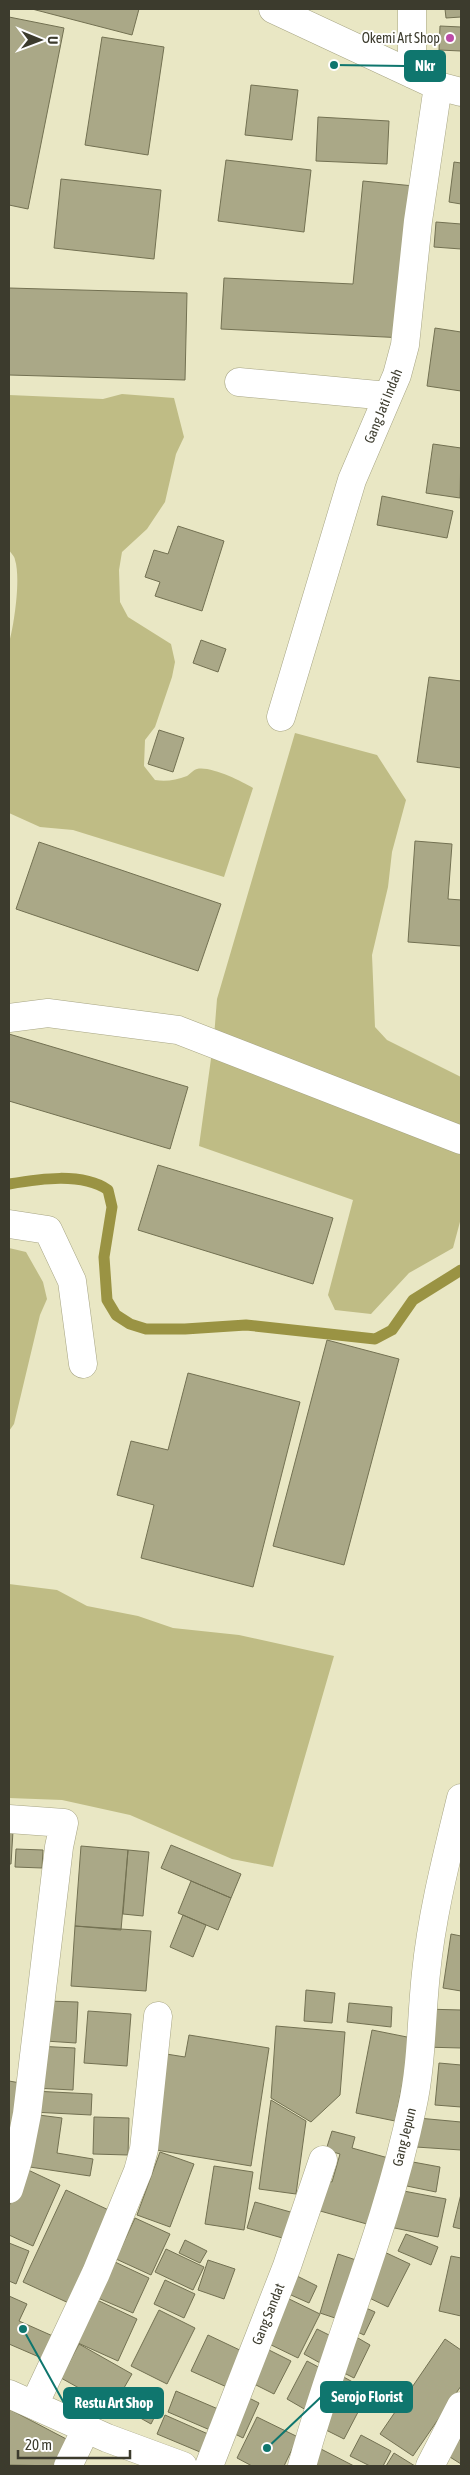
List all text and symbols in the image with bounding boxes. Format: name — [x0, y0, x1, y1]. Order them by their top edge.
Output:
north arrow — [15, 15, 65, 65]
place label: Okemi Art Shop — [362, 30, 440, 46]
marker: Okemi Art Shop — [444, 32, 456, 44]
text: U — [45, 36, 61, 44]
callout: Nkr — [405, 51, 445, 81]
text: Nkr — [415, 57, 436, 74]
street label: Gang Jati Indah — [361, 366, 405, 446]
street label: Gang Jepun — [389, 2106, 419, 2168]
street label: Gang Sandat — [248, 2281, 288, 2347]
callout: Serojo Florist — [321, 2382, 412, 2412]
callout: Restu Art Shop — [64, 2388, 163, 2418]
text: Serojo Florist — [331, 2388, 403, 2405]
text: Restu Art Shop — [75, 2394, 153, 2411]
scale bar — [18, 2428, 130, 2460]
text: 20 m — [25, 2436, 52, 2453]

